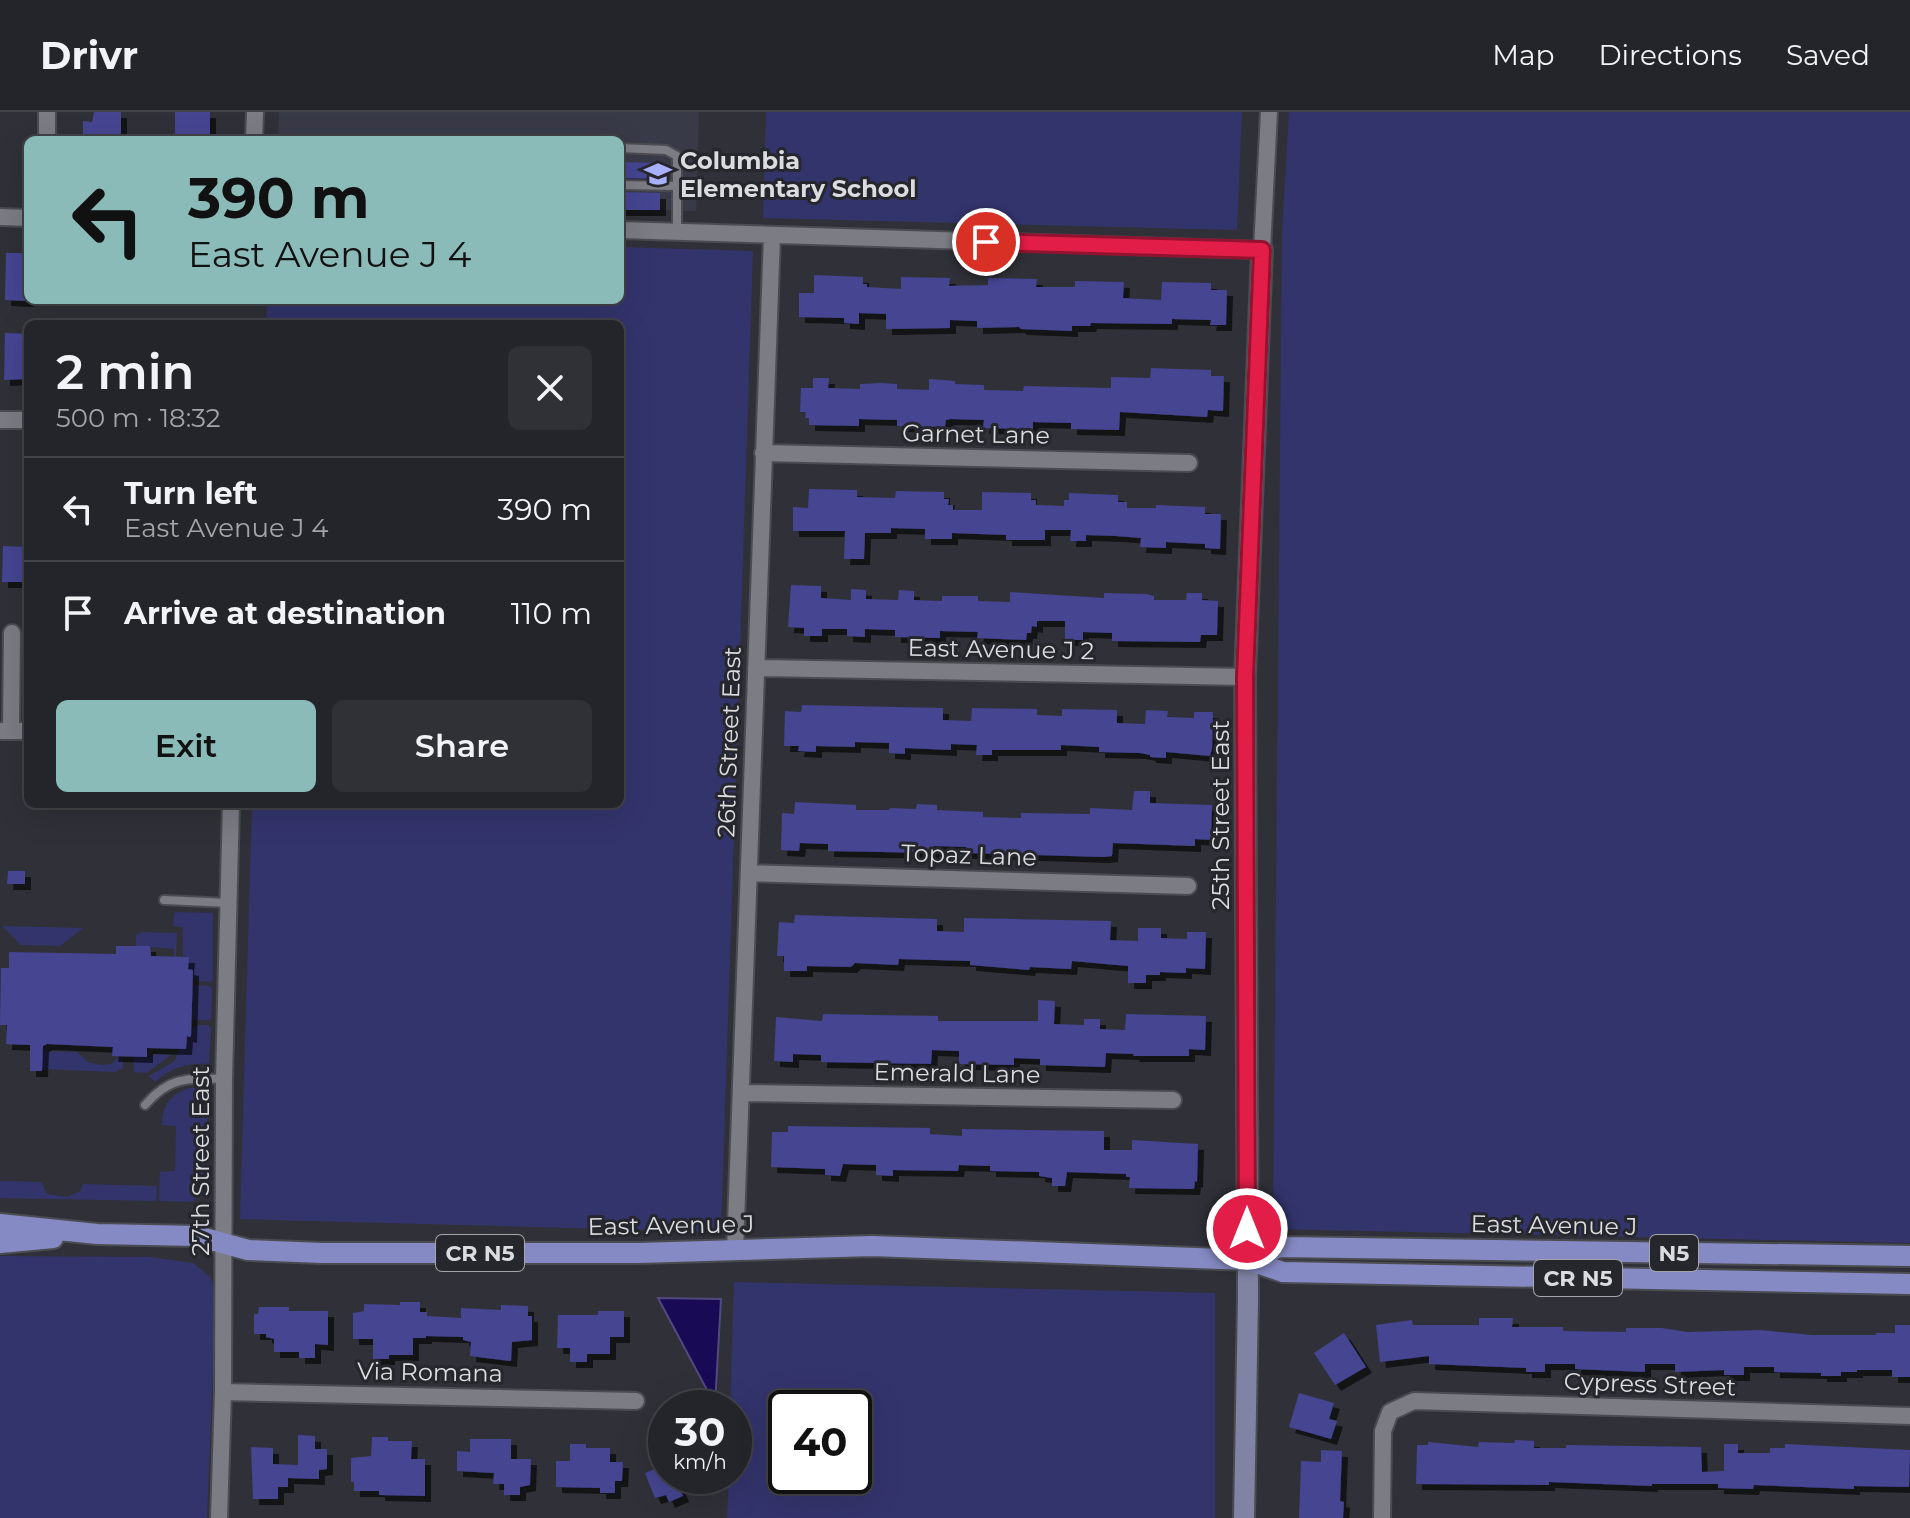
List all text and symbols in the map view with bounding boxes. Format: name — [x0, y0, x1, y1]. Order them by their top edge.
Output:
text: Drivr — [40, 32, 138, 79]
text: Map — [1492, 38, 1554, 72]
text: Directions — [1598, 38, 1742, 72]
text: Saved — [1786, 38, 1870, 72]
place label: Columbia Elementary School — [680, 146, 917, 203]
school or university icon: Columbia Elementary School — [643, 159, 673, 189]
text: 390 m — [188, 164, 369, 232]
icon: left — [56, 168, 160, 272]
pin — [952, 208, 1020, 276]
icon: arrive — [964, 220, 1008, 264]
text: East Avenue J 4 — [188, 232, 471, 276]
text: 2 min — [56, 343, 194, 401]
button: close — [508, 346, 592, 430]
text: 500 m · 18:32 — [56, 402, 221, 434]
street label: Garnet Lane — [902, 418, 1050, 450]
text: Turn left — [124, 475, 257, 512]
icon: left — [56, 487, 100, 531]
text: 390 m — [497, 491, 592, 528]
text: East Avenue J 4 — [124, 512, 329, 544]
icon: arrive — [56, 591, 100, 635]
text: Arrive at destination — [124, 595, 446, 632]
text: 110 m — [511, 595, 592, 632]
street label: East Avenue J 2 — [907, 633, 1095, 665]
street label: 26th Street East — [711, 646, 747, 838]
button: Exit — [56, 700, 316, 792]
button: Share — [332, 700, 592, 792]
street label: 25th Street East — [1206, 720, 1235, 910]
street label: Topaz Lane — [901, 838, 1037, 872]
street label: Emerald Lane — [873, 1057, 1041, 1089]
street label: 27th Street East — [186, 1066, 215, 1256]
position arrow — [1205, 1187, 1289, 1271]
street label: East Avenue J — [587, 1209, 755, 1241]
street label: East Avenue J — [1470, 1209, 1638, 1241]
road number: CR N5 — [436, 1235, 524, 1271]
road number: N5 — [1650, 1235, 1698, 1271]
road number: CR N5 — [1534, 1260, 1622, 1296]
street label: Via Romana — [357, 1356, 503, 1388]
street label: Cypress Street — [1563, 1367, 1737, 1402]
speed limit sign: 40 — [768, 1390, 872, 1494]
text: 30 — [675, 1407, 725, 1456]
text: km/h — [673, 1450, 727, 1474]

